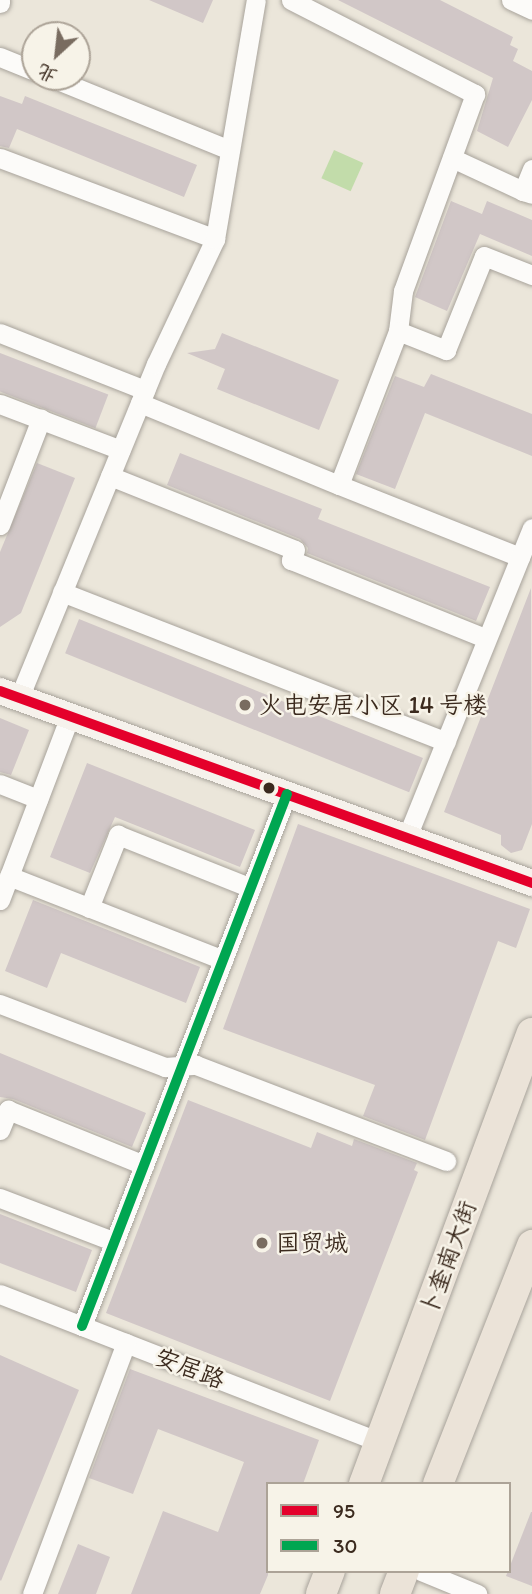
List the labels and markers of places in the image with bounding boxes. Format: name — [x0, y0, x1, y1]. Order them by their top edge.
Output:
place label: 火电安居小区 14 号楼 — [259, 691, 487, 719]
marker: 火电安居小区 14 号楼 — [237, 697, 253, 713]
unlabelled marker — [262, 781, 276, 795]
place label: 国贸城 — [276, 1229, 348, 1257]
marker: 国贸城 — [254, 1235, 270, 1251]

